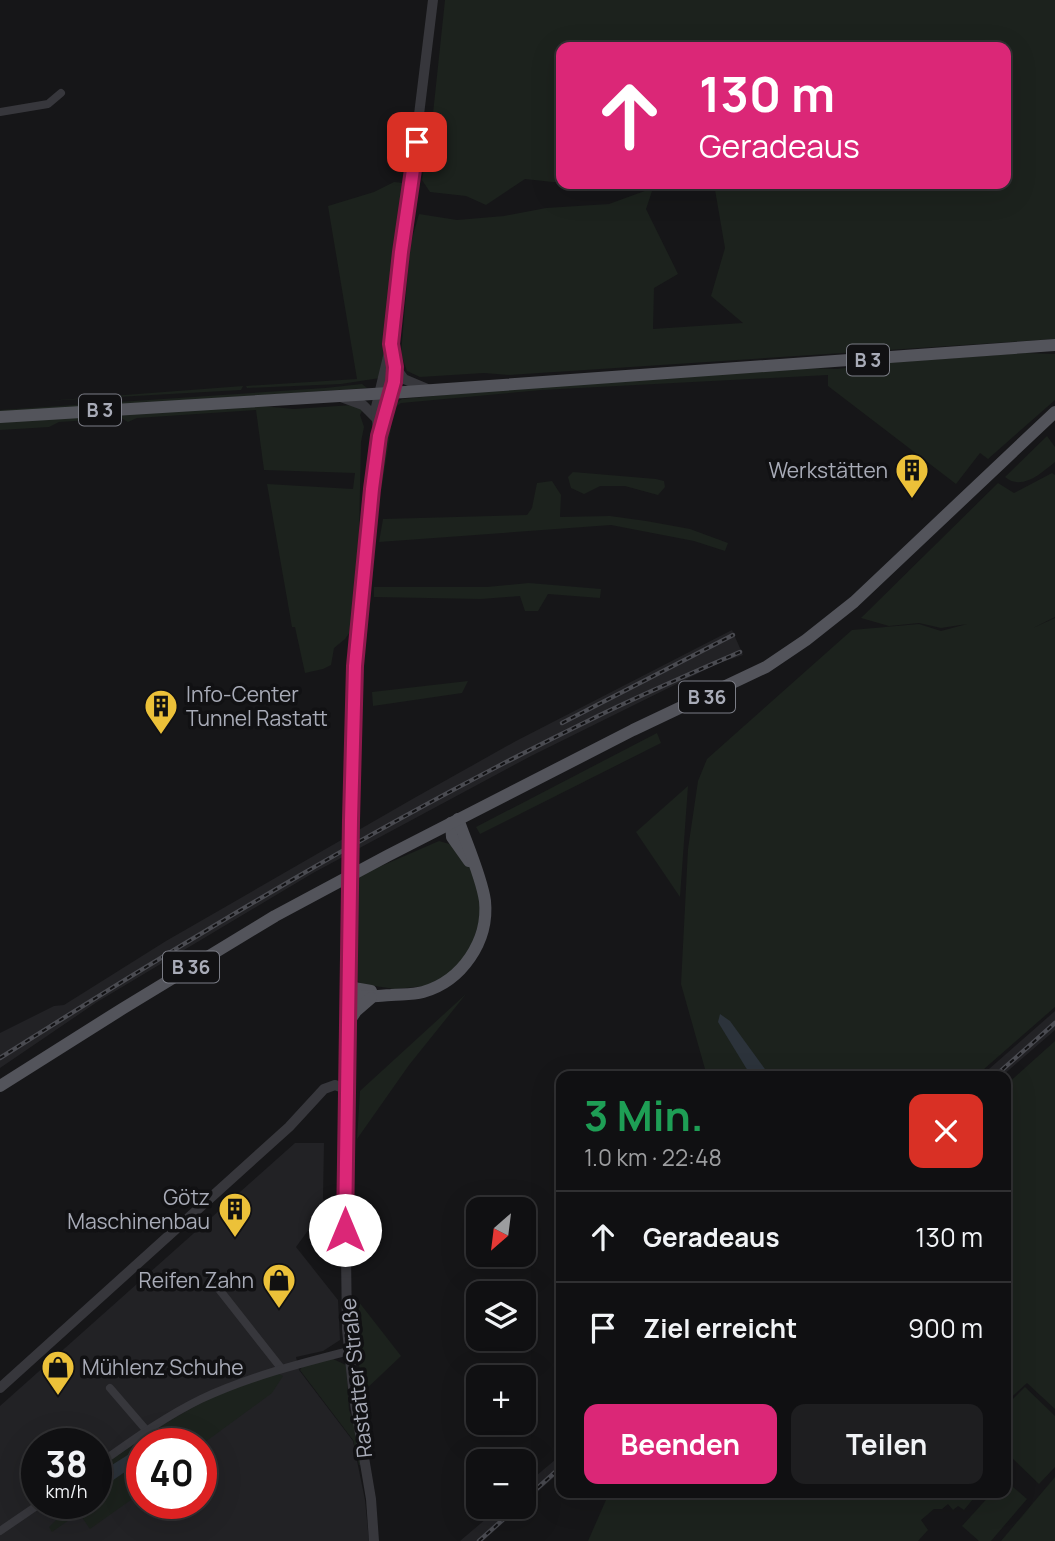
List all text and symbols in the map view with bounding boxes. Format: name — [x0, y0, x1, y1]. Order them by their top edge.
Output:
text: 130 m — [699, 60, 835, 127]
icon: ahead — [584, 70, 675, 161]
pin — [387, 112, 447, 172]
icon: arrive — [398, 123, 436, 161]
text: Geradeaus — [699, 124, 860, 168]
road number: B 3 — [847, 344, 889, 376]
road number: B 3 — [79, 394, 121, 426]
building icon: Werkstätten — [893, 451, 931, 500]
place label: Werkstätten — [768, 456, 888, 484]
place label: Info-Center Tunnel Rastatt — [186, 680, 328, 732]
road number: B 36 — [679, 682, 735, 712]
building icon: Info-Center Tunnel Rastatt — [142, 687, 180, 736]
road number: B 36 — [163, 951, 219, 982]
text: 3 Min. — [584, 1086, 704, 1144]
button: close — [909, 1094, 983, 1168]
text: 1.0 km · 22:48 — [584, 1141, 722, 1173]
place label: Götz Maschinenbau — [67, 1183, 210, 1235]
building icon: Götz Maschinenbau — [216, 1190, 254, 1239]
position arrow — [308, 1193, 382, 1267]
north arrow — [466, 1197, 536, 1267]
map controls — [466, 1197, 536, 1519]
icon: ahead — [584, 1218, 622, 1256]
text: Geradeaus — [643, 1219, 779, 1255]
text: 130 m — [915, 1219, 983, 1255]
shop icon: Reifen Zahn — [260, 1261, 298, 1310]
place label: Reifen Zahn — [138, 1266, 254, 1294]
button: layers — [466, 1281, 536, 1351]
street label: Rastatter Straße — [334, 1297, 378, 1459]
icon: arrive — [584, 1309, 622, 1347]
text: Ziel erreicht — [643, 1310, 797, 1346]
text: 900 m — [908, 1310, 983, 1346]
shop icon: Mühlenz Schuhe — [39, 1348, 77, 1397]
place label: Mühlenz Schuhe — [82, 1353, 244, 1381]
button: + — [466, 1365, 536, 1435]
button: Beenden — [584, 1404, 777, 1484]
button: Teilen — [791, 1404, 983, 1484]
speed limit sign: 40 — [126, 1428, 217, 1519]
text: 38 — [46, 1440, 87, 1488]
button: − — [466, 1449, 536, 1519]
text: km/h — [46, 1479, 87, 1503]

